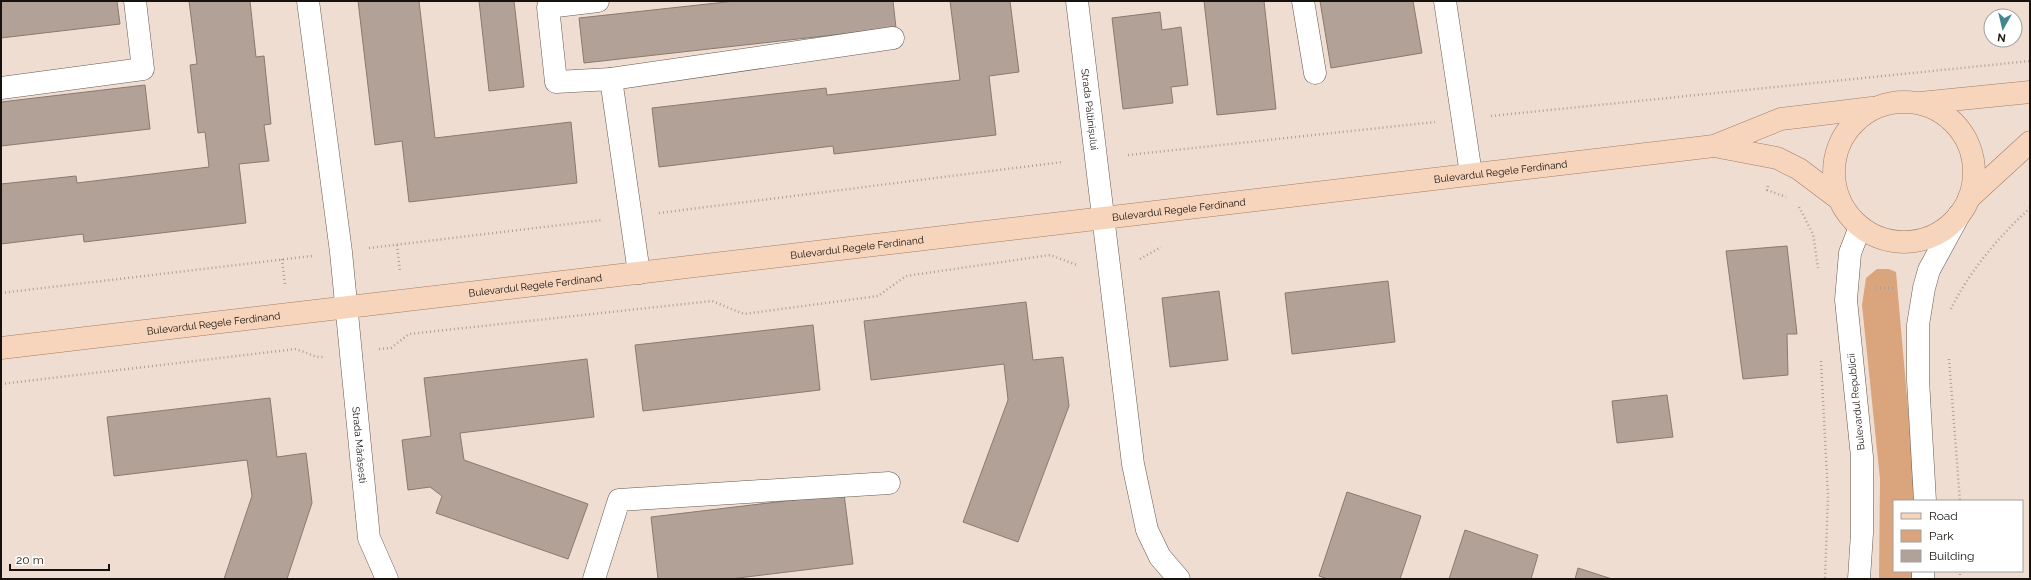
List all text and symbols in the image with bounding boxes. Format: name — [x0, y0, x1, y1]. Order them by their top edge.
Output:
north arrow — [1983, 8, 2023, 48]
text: N — [1997, 30, 2007, 44]
street label: Strada Păltinișului — [1080, 68, 1100, 151]
street label: Bulevardul Regele Ferdinand — [1433, 158, 1568, 184]
street label: Bulevardul Regele Ferdinand — [1111, 196, 1246, 222]
street label: Bulevardul Regele Ferdinand — [790, 234, 924, 260]
street label: Bulevardul Regele Ferdinand — [468, 272, 603, 298]
street label: Bulevardul Regele Ferdinand — [146, 310, 281, 336]
street label: Bulevardul Republicii — [1845, 353, 1867, 451]
street label: Strada Mărășești — [351, 406, 369, 484]
legend — [1893, 500, 2023, 572]
text: Road — [1929, 509, 1958, 523]
text: Park — [1929, 529, 1954, 543]
scale bar — [10, 546, 109, 572]
text: Building — [1929, 549, 1975, 563]
text: 20 m — [16, 553, 44, 567]

